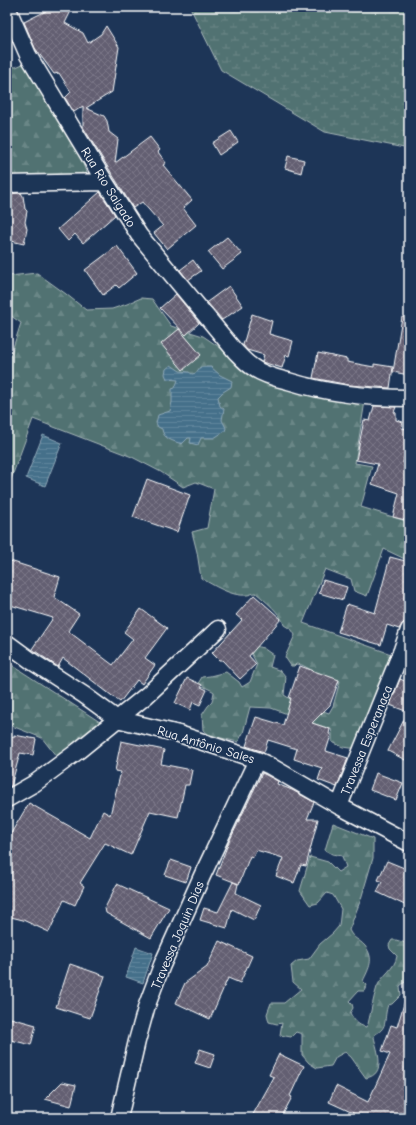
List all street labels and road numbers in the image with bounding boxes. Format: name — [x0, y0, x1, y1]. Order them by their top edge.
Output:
street label: Rua Rio Salgado — [78, 145, 139, 230]
street label: Travessa Esperanaca — [338, 683, 395, 797]
street label: Rua Antônio Sales — [156, 723, 256, 766]
street label: Travessa Joquin Dias — [148, 879, 207, 991]

